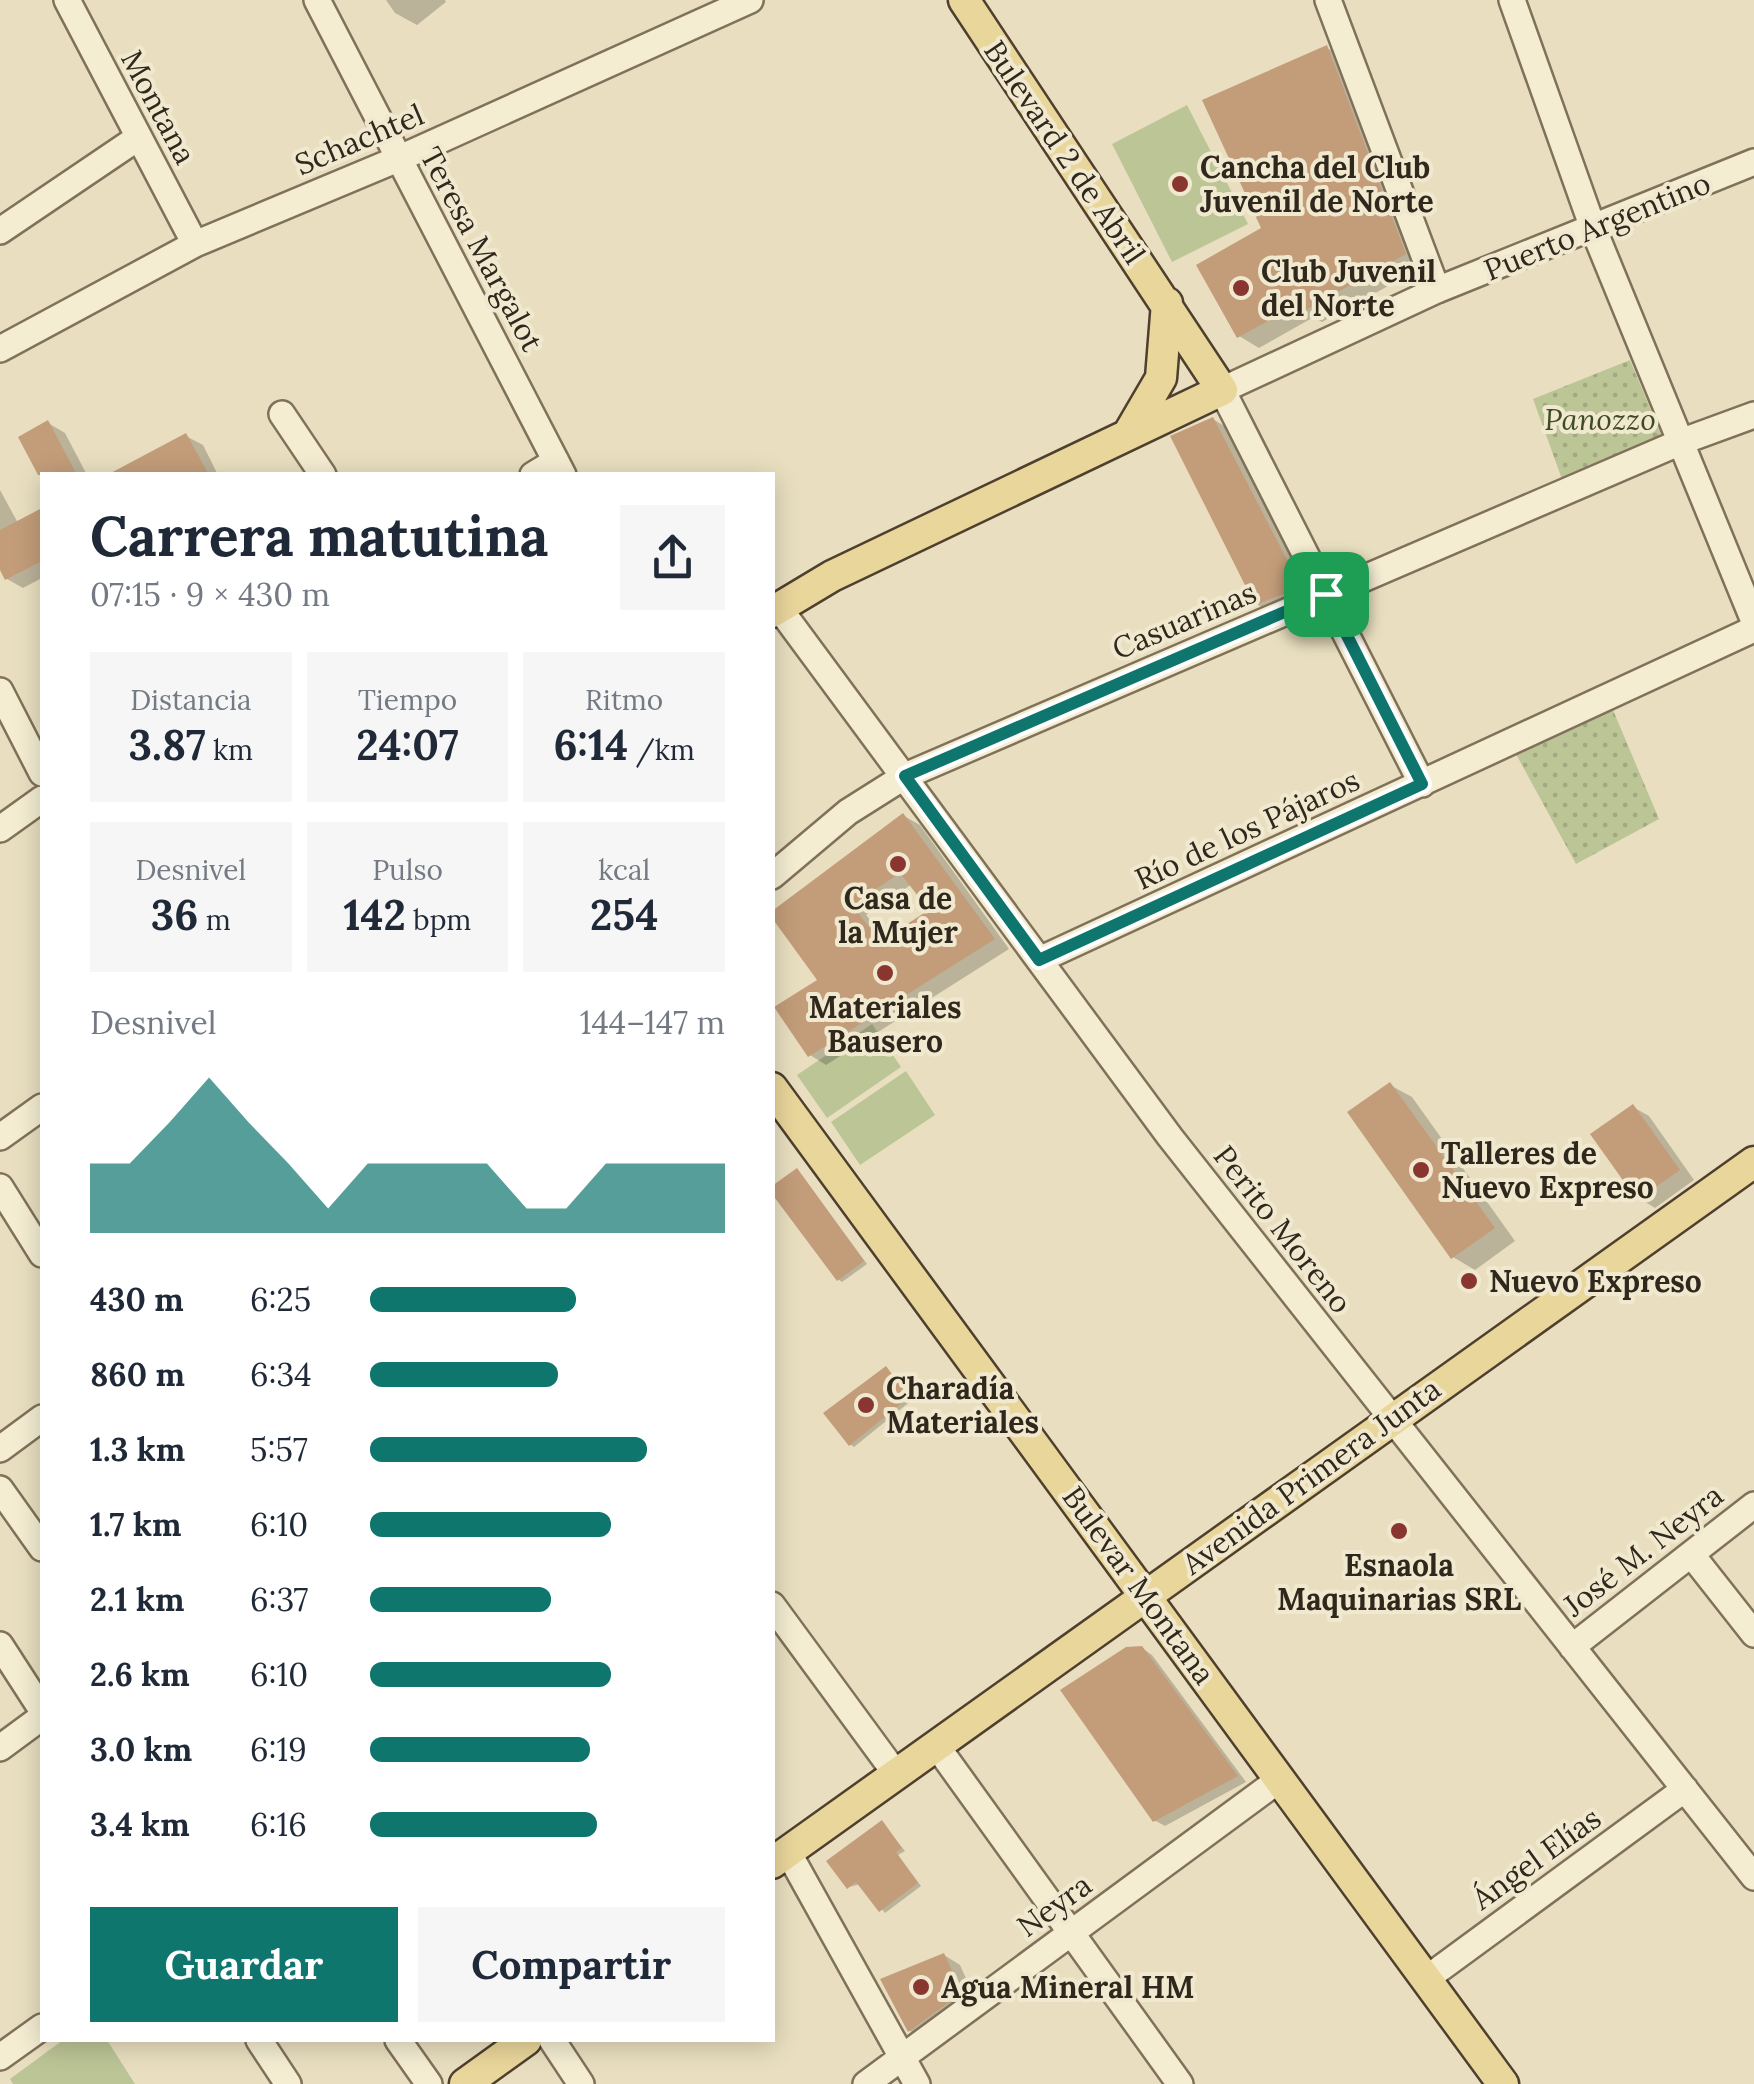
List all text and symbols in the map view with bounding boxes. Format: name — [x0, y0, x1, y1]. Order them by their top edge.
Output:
street label: Bulevard 2 de Abril — [976, 33, 1154, 271]
street label: Montana — [113, 44, 205, 170]
street label: Schachtel — [289, 95, 429, 183]
street label: Teresa Margalot — [411, 141, 552, 358]
place label: Cancha del Club Juvenil de Norte — [1200, 148, 1434, 220]
street label: Puerto Argentino — [1478, 163, 1716, 290]
marker: Cancha del Club Juvenil de Norte — [1169, 173, 1191, 195]
place label: Club Juvenil del Norte — [1261, 252, 1436, 324]
marker: Club Juvenil del Norte — [1230, 277, 1252, 299]
park label: Panozzo — [1544, 400, 1656, 438]
text: Carrera matutina — [90, 501, 548, 571]
button: share — [620, 505, 725, 610]
pin — [1284, 552, 1369, 637]
icon: arrive — [1299, 567, 1354, 622]
street label: Casuarinas — [1106, 573, 1262, 667]
text: 07:15 · 9 × 430 m — [90, 574, 330, 615]
text: Distancia — [130, 682, 251, 718]
text: Tiempo — [358, 682, 457, 718]
text: Ritmo — [585, 682, 663, 718]
text: 3.87 — [129, 718, 206, 772]
text: 24:07 — [356, 718, 459, 772]
text: 6:14 — [553, 718, 628, 772]
text: km — [206, 732, 253, 768]
text: /km — [628, 732, 695, 768]
street label: Río de los Pájaros — [1129, 760, 1366, 899]
text: Desnivel — [135, 852, 246, 888]
text: Pulso — [372, 852, 443, 888]
text: kcal — [598, 852, 650, 888]
marker: Casa de la Mujer — [887, 853, 909, 875]
place label: Casa de la Mujer — [838, 879, 958, 952]
text: 36 — [151, 888, 198, 942]
text: 142 — [344, 888, 406, 942]
text: 254 — [590, 888, 658, 942]
text: m — [198, 902, 231, 938]
text: bpm — [406, 902, 471, 938]
marker: Materiales Bausero — [874, 962, 896, 984]
place label: Materiales Bausero — [808, 988, 962, 1060]
text: Desnivel — [90, 1002, 216, 1043]
text: 144–147 m — [580, 1002, 725, 1043]
place label: Talleres de Nuevo Expreso — [1441, 1134, 1654, 1206]
street label: Perito Moreno — [1206, 1137, 1360, 1321]
marker: Talleres de Nuevo Expreso — [1410, 1159, 1432, 1181]
place label: Nuevo Expreso — [1489, 1262, 1702, 1300]
marker: Nuevo Expreso — [1458, 1270, 1480, 1292]
text: 430 m — [90, 1279, 184, 1320]
text: 6:25 — [250, 1279, 311, 1320]
text: 860 m — [90, 1354, 185, 1395]
text: 6:34 — [250, 1354, 312, 1395]
place label: Charadía Materiales — [886, 1369, 1039, 1441]
street label: Avenida Primera Junta — [1173, 1369, 1448, 1583]
marker: Charadía Materiales — [855, 1394, 877, 1416]
text: 1.3 km — [90, 1429, 185, 1470]
text: 5:57 — [250, 1429, 308, 1470]
street label: José M. Neyra — [1555, 1476, 1731, 1626]
street label: Bulevar Montana — [1054, 1479, 1224, 1691]
text: 1.7 km — [90, 1504, 181, 1545]
text: 6:10 — [250, 1504, 308, 1545]
marker: Esnaola Maquinarias SRL — [1388, 1520, 1410, 1542]
place label: Esnaola Maquinarias SRL — [1277, 1546, 1521, 1618]
text: 2.1 km — [90, 1579, 184, 1620]
text: 6:37 — [250, 1579, 308, 1620]
text: 2.6 km — [90, 1654, 190, 1695]
text: 6:10 — [250, 1654, 308, 1695]
text: 3.0 km — [90, 1729, 192, 1770]
text: 6:19 — [250, 1729, 307, 1770]
street label: Ángel Elías — [1463, 1798, 1609, 1919]
text: 3.4 km — [90, 1804, 190, 1845]
text: 6:16 — [250, 1804, 307, 1845]
street label: Neyra — [1009, 1865, 1099, 1946]
button: Guardar — [90, 1907, 398, 2022]
button: Compartir — [418, 1907, 725, 2022]
place label: Agua Mineral HM — [941, 1968, 1194, 2007]
marker: Agua Mineral HM — [910, 1976, 932, 1998]

